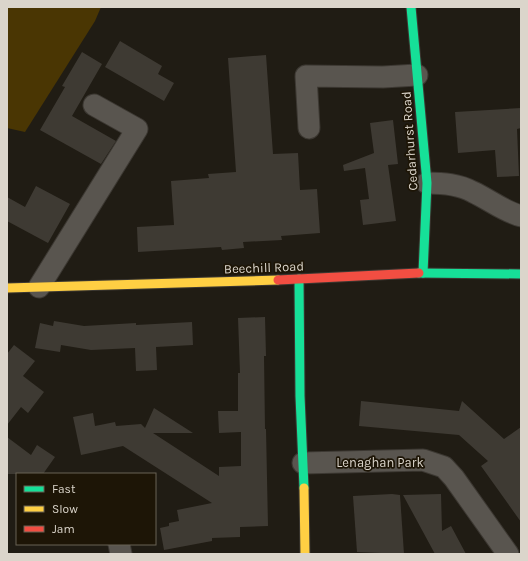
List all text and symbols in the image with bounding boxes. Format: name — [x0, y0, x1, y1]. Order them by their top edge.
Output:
street label: Cedarhurst Road — [399, 91, 420, 191]
street label: Beechill Road — [224, 259, 304, 276]
street label: Lenaghan Park — [336, 455, 424, 470]
legend — [16, 473, 156, 545]
text: Fast — [52, 482, 76, 496]
text: Slow — [52, 502, 78, 516]
text: Jam — [52, 522, 75, 536]

